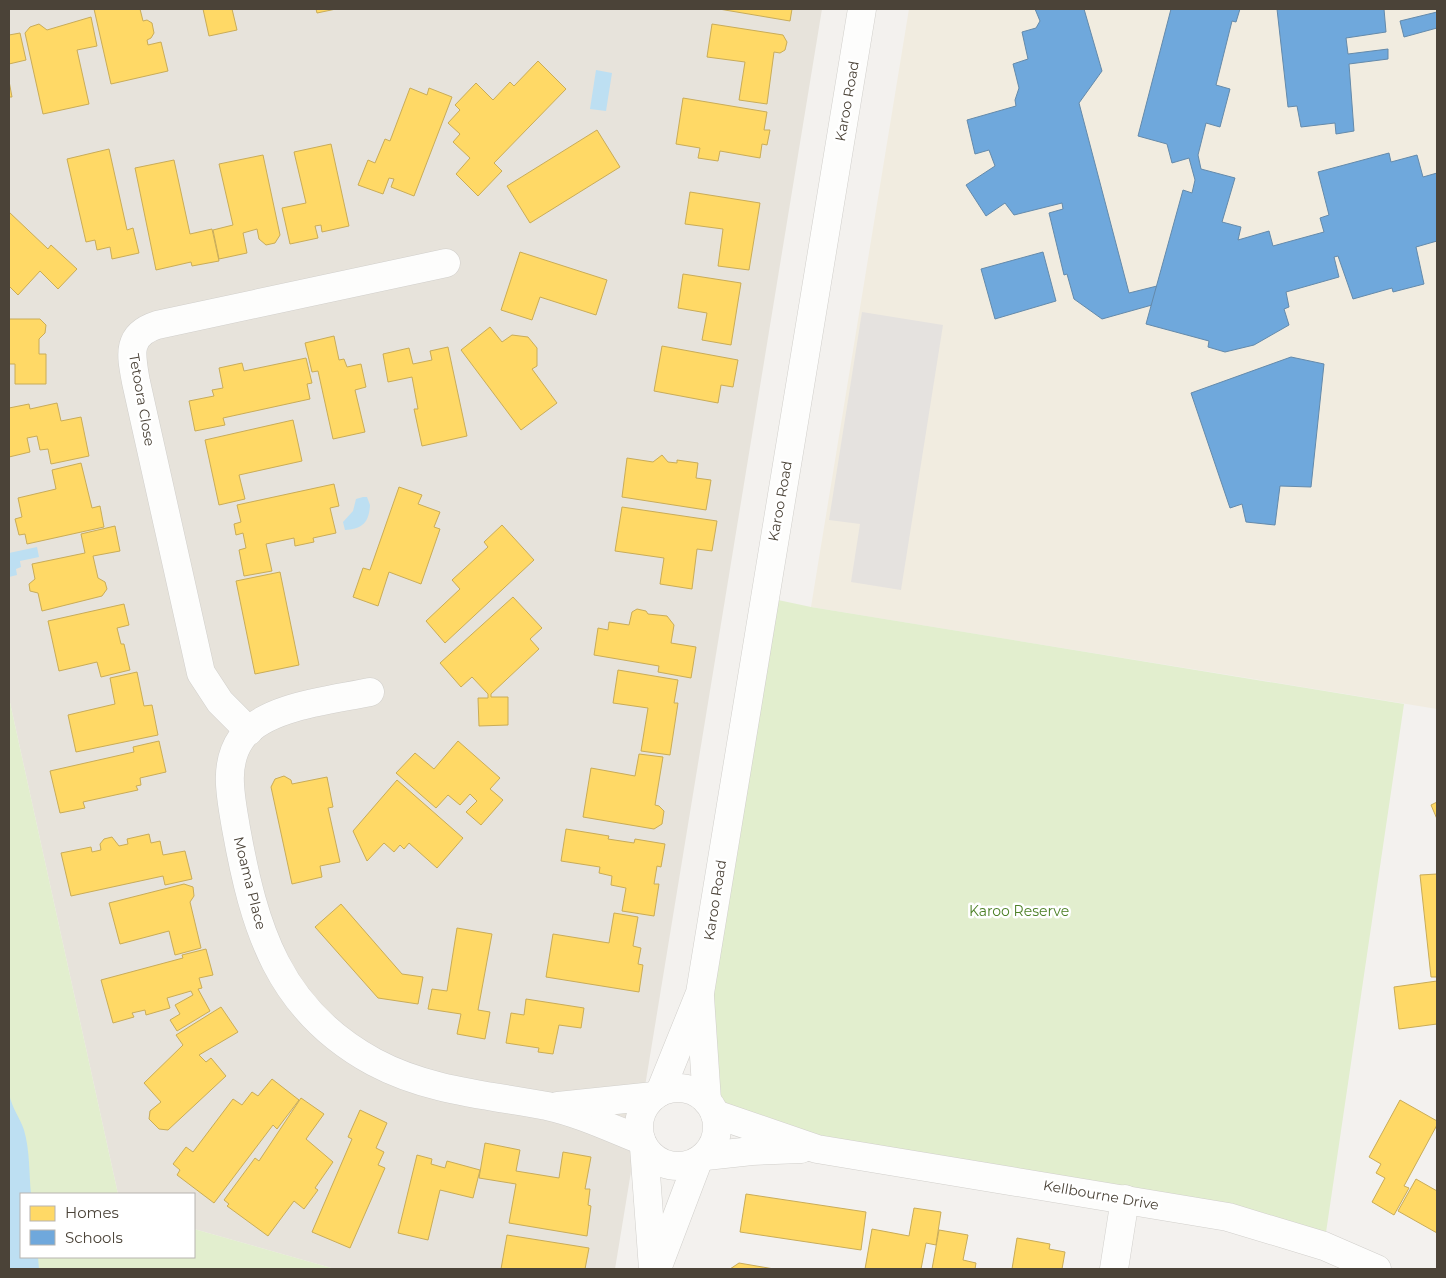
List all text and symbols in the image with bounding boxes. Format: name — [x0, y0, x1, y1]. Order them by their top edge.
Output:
street label: Karoo Road — [831, 59, 863, 143]
street label: Tetoora Close — [125, 352, 159, 448]
street label: Karoo Road — [764, 459, 796, 543]
street label: Moama Place — [230, 835, 270, 931]
street label: Karoo Road — [700, 858, 730, 942]
park label: Karoo Reserve — [969, 902, 1069, 920]
street label: Kellbourne Drive — [1042, 1176, 1160, 1214]
legend — [20, 1193, 195, 1258]
text: Homes — [65, 1203, 119, 1222]
text: Schools — [65, 1228, 123, 1247]

